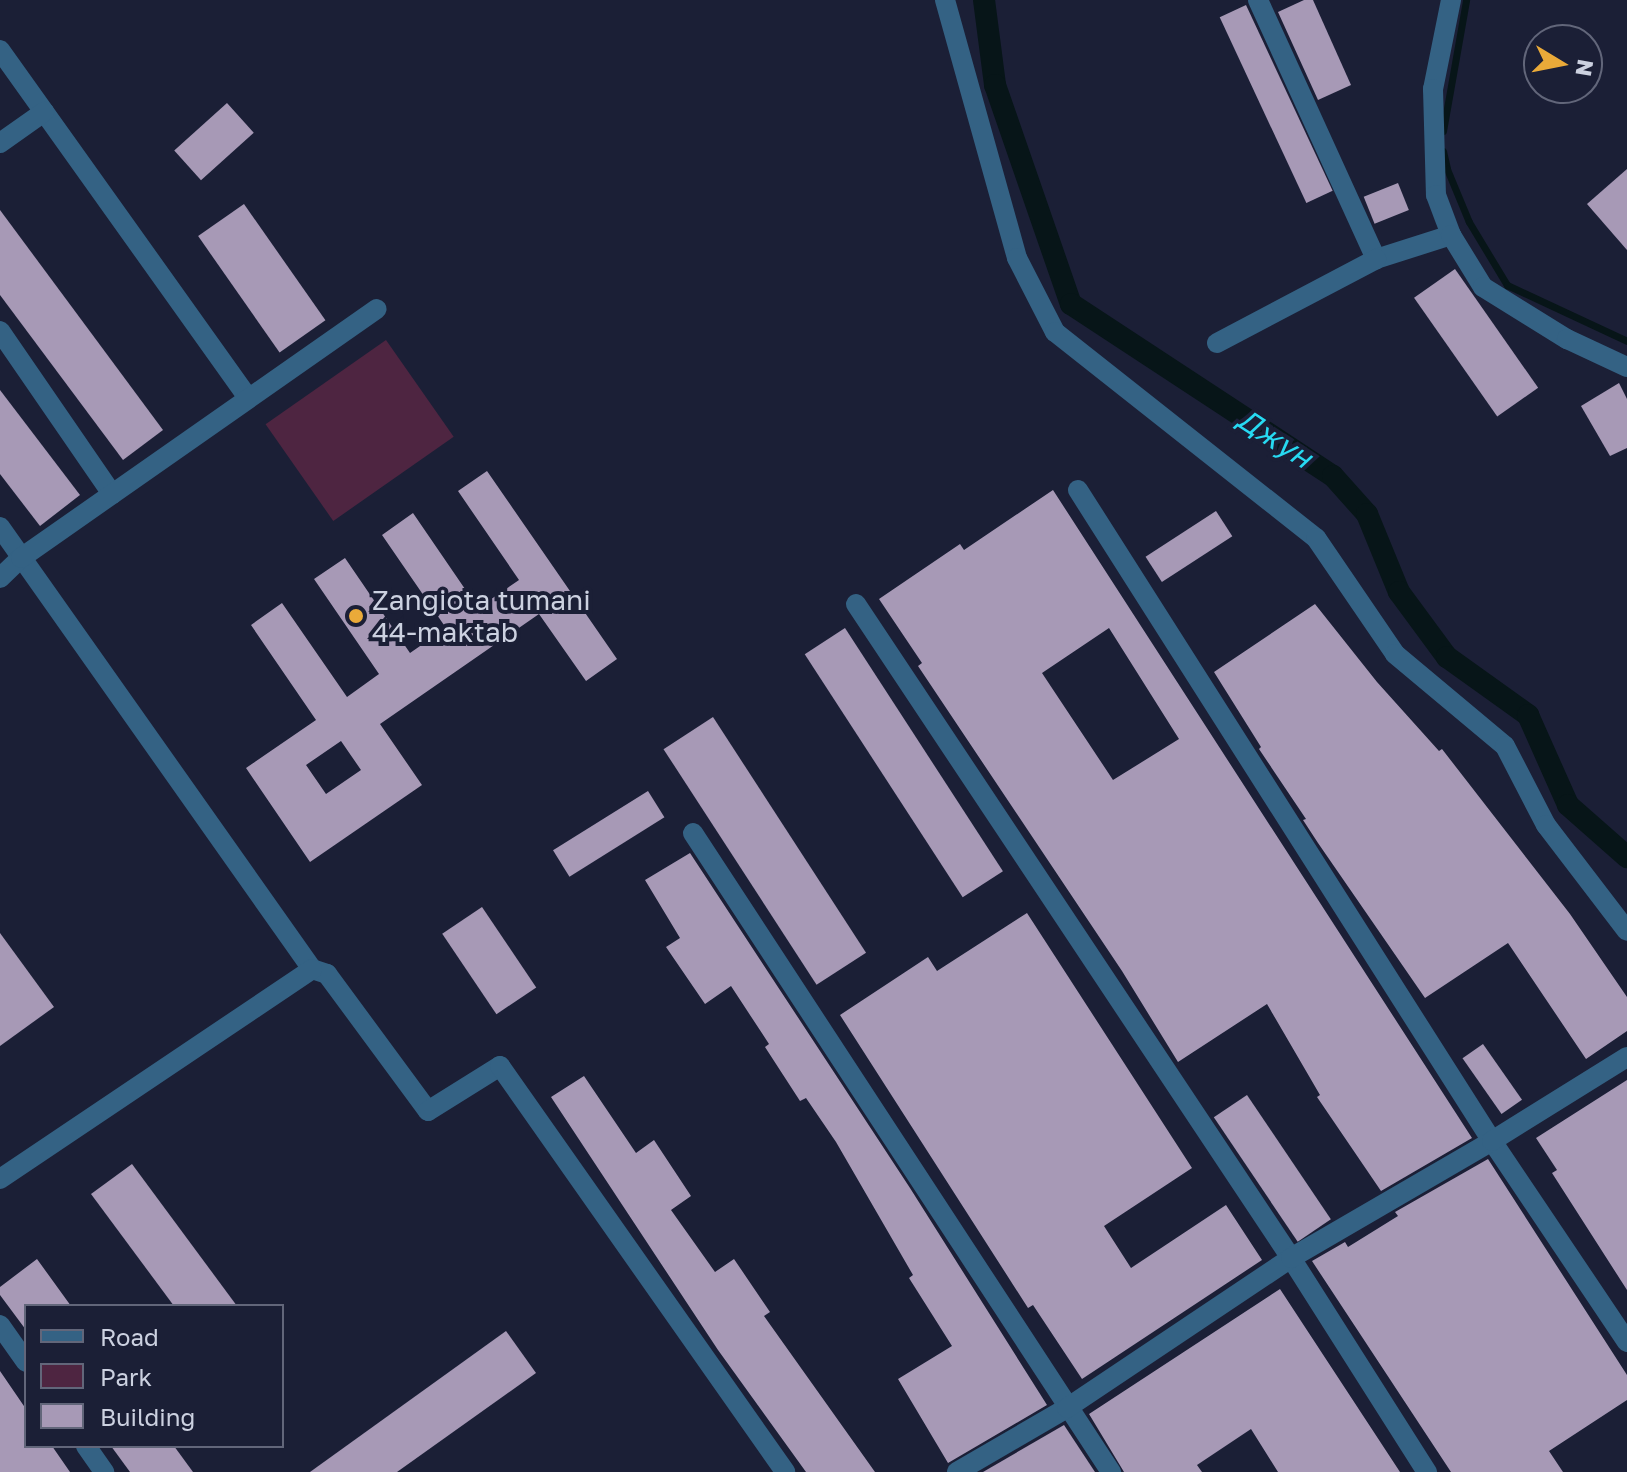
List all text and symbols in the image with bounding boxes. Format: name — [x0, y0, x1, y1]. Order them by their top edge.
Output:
north arrow — [1523, 24, 1603, 104]
text: N — [1570, 57, 1600, 78]
water label: Джун — [1231, 401, 1319, 475]
place label: Zangiota tumani 44-maktab — [372, 583, 591, 649]
marker: Zangiota tumani 44-maktab — [347, 607, 365, 625]
legend — [24, 1304, 284, 1448]
text: Road — [100, 1322, 159, 1351]
text: Park — [100, 1362, 152, 1391]
text: Building — [100, 1402, 195, 1431]

